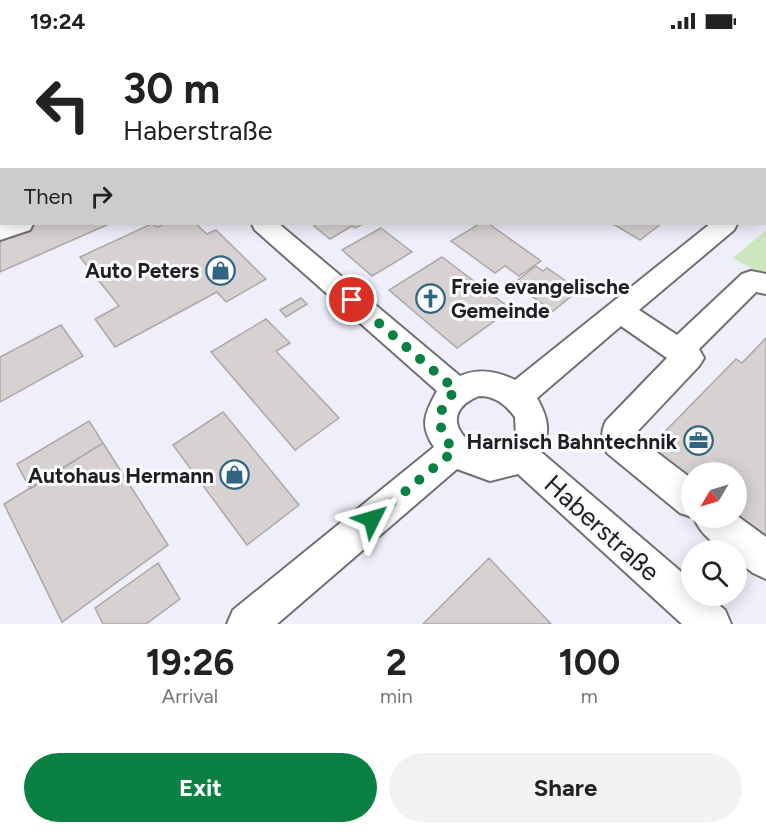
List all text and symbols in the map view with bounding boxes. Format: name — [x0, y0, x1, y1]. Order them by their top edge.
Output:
text: 19:24 — [30, 8, 85, 35]
text: 30 m — [123, 63, 220, 114]
icon: left — [24, 66, 102, 144]
text: Haberstraße — [123, 114, 272, 147]
icon: right — [85, 180, 118, 213]
text: Then — [24, 183, 73, 210]
shop icon: Auto Peters — [204, 254, 236, 286]
place label: Auto Peters — [85, 258, 199, 283]
pin — [326, 274, 377, 325]
place label: Freie evangelische Gemeinde — [451, 274, 630, 323]
church icon: Freie evangelische Gemeinde — [414, 282, 446, 314]
icon: arrive — [335, 283, 368, 316]
office icon: Harnisch Bahntechnik — [682, 425, 714, 457]
place label: Harnisch Bahntechnik — [466, 429, 678, 454]
shop icon: Autohaus Hermann — [219, 459, 251, 491]
north arrow — [681, 462, 747, 528]
map controls — [681, 462, 747, 606]
place label: Autohaus Hermann — [28, 463, 214, 488]
street label: Haberstraße — [538, 468, 666, 588]
position arrow — [340, 487, 404, 551]
button: search — [681, 540, 747, 606]
text: 19:26 — [146, 641, 234, 684]
text: 2 — [386, 641, 407, 684]
text: 100 — [558, 641, 620, 684]
text: Arrival — [162, 684, 218, 708]
text: min — [380, 684, 413, 708]
text: m — [581, 684, 598, 708]
button: Exit — [24, 753, 377, 822]
button: Share — [389, 753, 742, 822]

